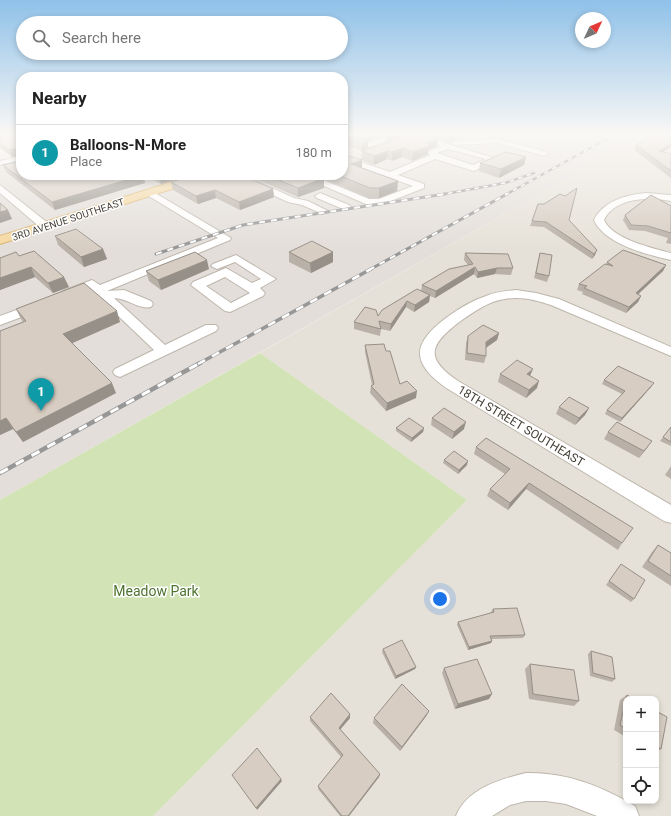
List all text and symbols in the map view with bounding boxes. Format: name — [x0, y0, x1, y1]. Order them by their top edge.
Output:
north arrow — [575, 12, 611, 48]
search box — [16, 16, 348, 60]
icon: search — [30, 27, 52, 49]
text: Search here — [62, 29, 141, 47]
text: Nearby — [32, 88, 87, 108]
text: Balloons-N-More — [70, 136, 186, 154]
text: 1 — [41, 145, 49, 160]
text: 180 m — [295, 145, 332, 160]
text: Place — [70, 154, 102, 169]
street label: 3RD AVENUE SOUTHEAST — [11, 196, 126, 243]
pin: 1 — [28, 378, 54, 411]
street label: 18TH STREET SOUTHEAST — [455, 383, 587, 469]
park label: Meadow Park — [113, 583, 200, 599]
your location — [430, 589, 450, 609]
map controls — [623, 696, 659, 804]
button: + — [623, 696, 659, 732]
button: − — [623, 732, 659, 768]
button: locate — [623, 768, 659, 804]

